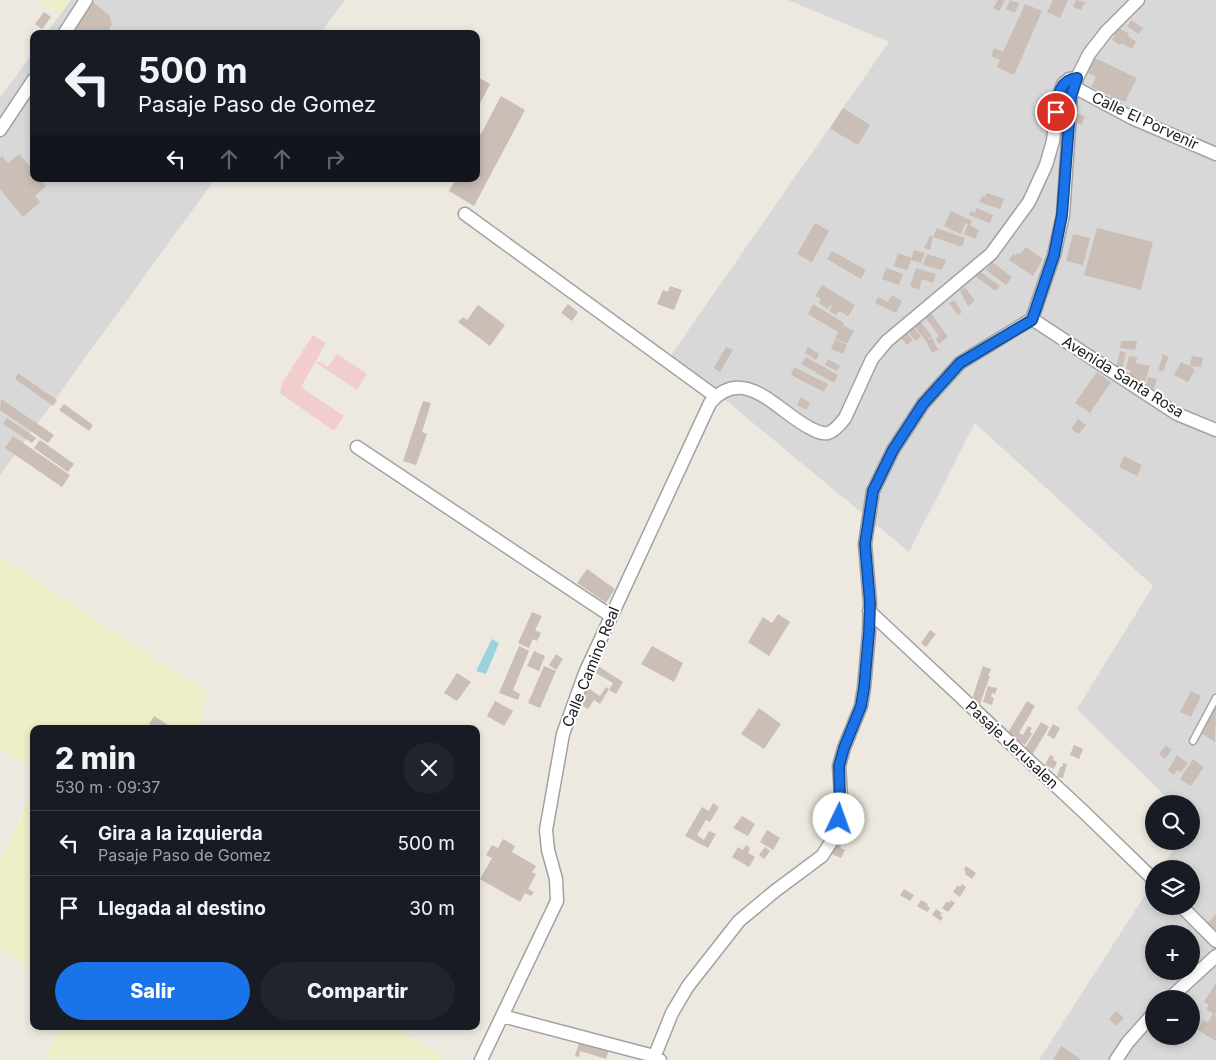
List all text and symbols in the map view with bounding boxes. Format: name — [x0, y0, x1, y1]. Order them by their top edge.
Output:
text: 500 m — [138, 49, 248, 91]
icon: left — [55, 50, 120, 115]
street label: Calle El Porvenir — [1089, 87, 1202, 154]
text: Pasaje Paso de Gomez — [138, 91, 376, 117]
pin — [1035, 91, 1077, 133]
icon: arrive — [1042, 98, 1070, 126]
icon: left — [162, 145, 190, 173]
icon: ahead — [215, 145, 243, 173]
icon: ahead — [268, 145, 296, 173]
icon: right — [321, 145, 349, 173]
street label: Avenida Santa Rosa — [1059, 331, 1188, 422]
street label: Calle Camino Real — [558, 604, 623, 730]
street label: Pasaje Jerusalen — [962, 697, 1063, 793]
text: 2 min — [55, 740, 136, 776]
button: close — [403, 742, 455, 794]
text: 530 m · 09:37 — [55, 777, 160, 797]
position arrow — [812, 792, 864, 844]
map controls — [1145, 795, 1200, 1045]
button: search — [1145, 795, 1200, 850]
text: Gira a la izquierda — [98, 822, 263, 845]
icon: left — [55, 829, 83, 857]
text: 500 m — [397, 832, 455, 855]
text: Pasaje Paso de Gomez — [98, 845, 271, 865]
button: layers — [1145, 860, 1200, 915]
icon: arrive — [55, 894, 83, 922]
text: Llegada al destino — [98, 897, 266, 920]
text: 30 m — [409, 897, 455, 920]
button: + — [1145, 925, 1200, 980]
button: Salir — [55, 962, 250, 1020]
button: Compartir — [260, 962, 455, 1020]
button: − — [1145, 990, 1200, 1045]

